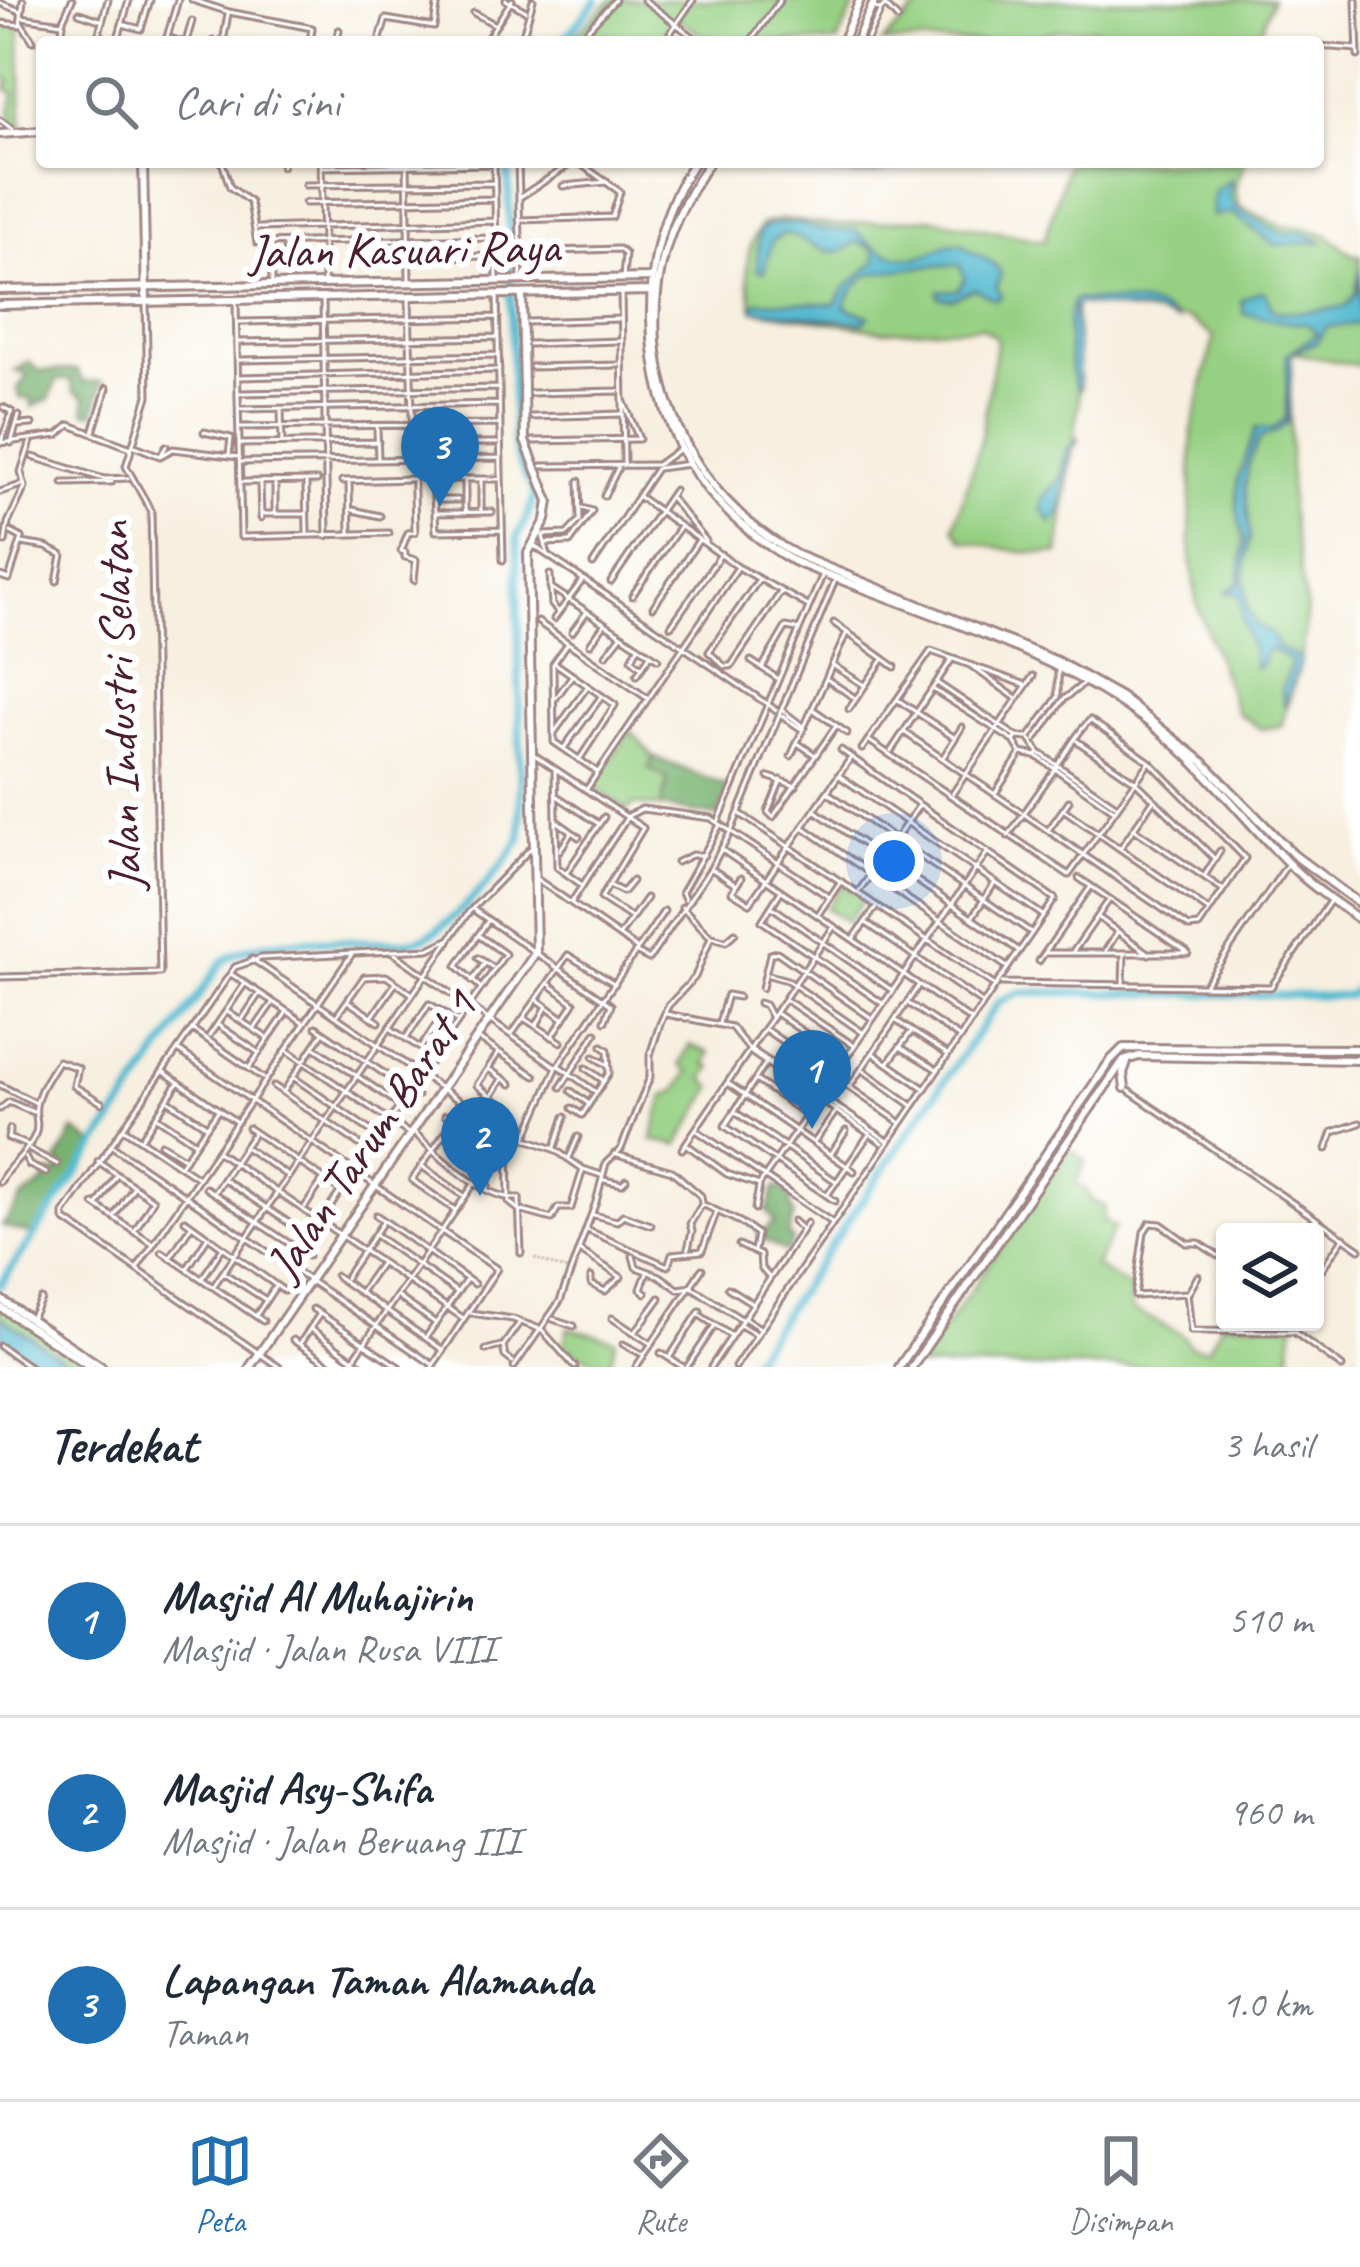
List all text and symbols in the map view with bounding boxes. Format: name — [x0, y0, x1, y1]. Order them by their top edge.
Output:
search box — [36, 36, 1324, 168]
icon: search — [78, 69, 144, 135]
text: Cari di sini — [174, 74, 340, 131]
street label: Jalan Kasuari Raya — [246, 216, 563, 282]
pin: 3 — [401, 407, 479, 506]
street label: Jalan Industri Selatan — [83, 519, 155, 893]
your location — [864, 831, 924, 891]
street label: Jalan Tarum Barat 1 — [251, 977, 491, 1293]
pin: 1 — [773, 1030, 851, 1129]
pin: 2 — [441, 1097, 519, 1196]
map controls — [1216, 1223, 1324, 1331]
button: layers — [1216, 1223, 1324, 1331]
text: Terdekat — [48, 1413, 197, 1477]
text: 3 hasil — [1223, 1421, 1312, 1470]
text: Masjid Al Muhajirin — [162, 1568, 473, 1625]
text: 1 — [78, 1596, 96, 1645]
text: 510 m — [1228, 1596, 1312, 1645]
text: Masjid · Jalan Rusa VIII — [162, 1625, 495, 1674]
text: Masjid Asy-Shifa — [162, 1760, 432, 1817]
text: 2 — [78, 1788, 96, 1837]
text: 960 m — [1228, 1788, 1312, 1837]
text: Masjid · Jalan Beruang III — [162, 1817, 520, 1866]
text: Lapangan Taman Alamanda — [162, 1952, 593, 2009]
text: 3 — [78, 1980, 96, 2029]
text: 1.0 km — [1222, 1980, 1312, 2029]
text: Taman — [162, 2009, 248, 2058]
tab: Peta — [187, 2128, 253, 2242]
tab: Rute — [628, 2128, 694, 2242]
tab: Disimpan — [1068, 2128, 1173, 2242]

